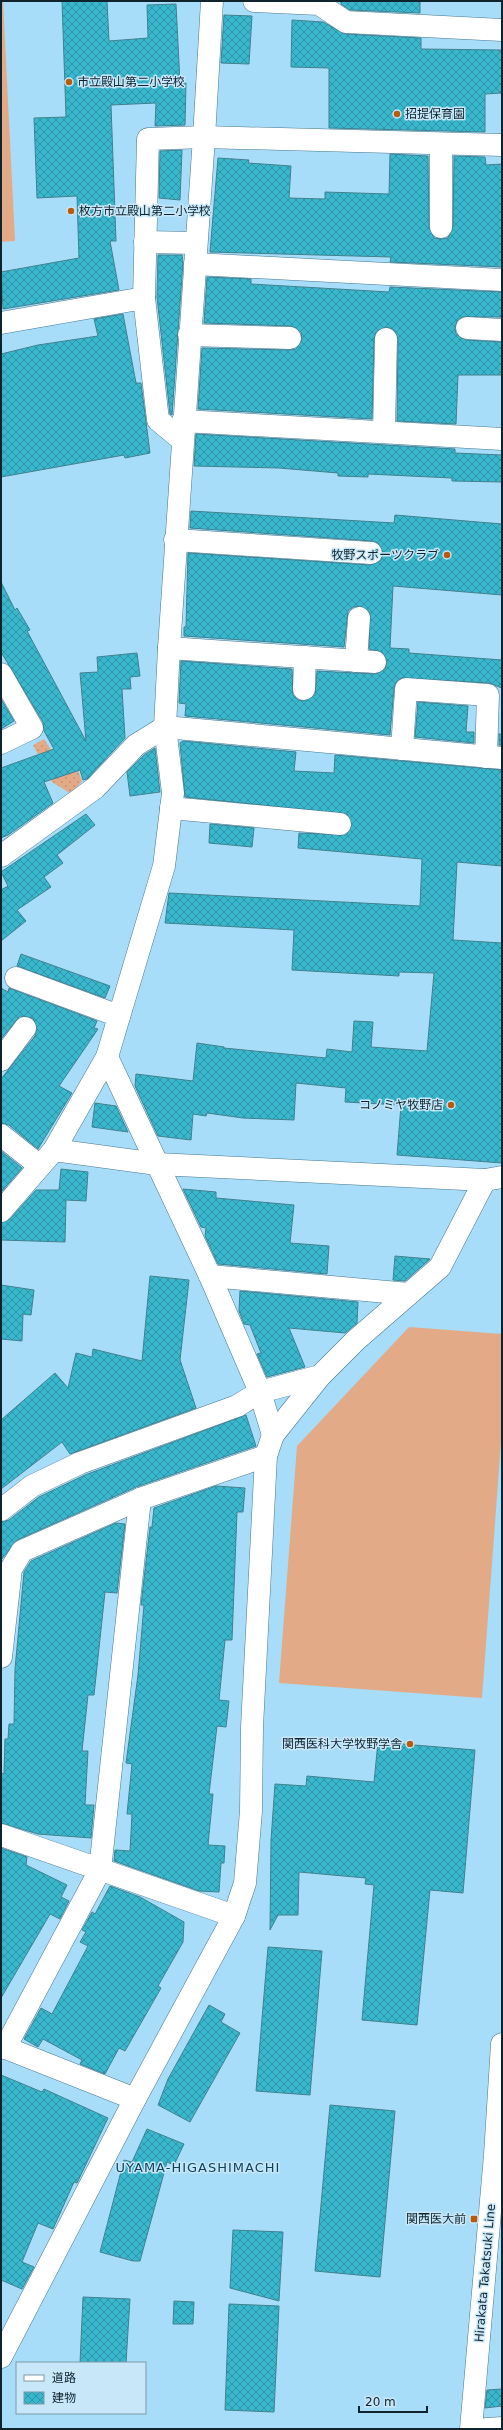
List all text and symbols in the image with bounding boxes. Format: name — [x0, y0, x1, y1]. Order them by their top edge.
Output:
place label: 市立殿山第二小学校 — [77, 75, 185, 89]
marker: 市立殿山第二小学校 — [64, 77, 74, 87]
place label: 招提保育園 — [405, 107, 465, 121]
marker: 招提保育園 — [392, 109, 402, 119]
place label: 枚方市立殿山第二小学校 — [79, 204, 211, 218]
marker: 枚方市立殿山第二小学校 — [66, 206, 76, 216]
place label: 牧野スポーツクラブ — [331, 548, 439, 562]
marker: 牧野スポーツクラブ — [442, 550, 452, 560]
place label: コノミヤ牧野店 — [359, 1098, 443, 1112]
marker: コノミヤ牧野店 — [446, 1100, 456, 1110]
place label: 関西医科大学牧野学舎 — [282, 1737, 402, 1751]
marker: 関西医科大学牧野学舎 — [405, 1739, 415, 1749]
district label: UYAMA-HIGASHIMACHI — [116, 2160, 280, 2175]
street label: Hirakata Takatsuki Line — [472, 2203, 498, 2343]
place label: 関西医大前 — [406, 2212, 466, 2226]
marker: 関西医大前 — [469, 2214, 479, 2224]
legend — [16, 2362, 146, 2414]
text: 道路 — [52, 2371, 76, 2385]
scale bar — [359, 2388, 427, 2414]
text: 建物 — [52, 2391, 76, 2405]
text: 20 m — [365, 2395, 396, 2409]

